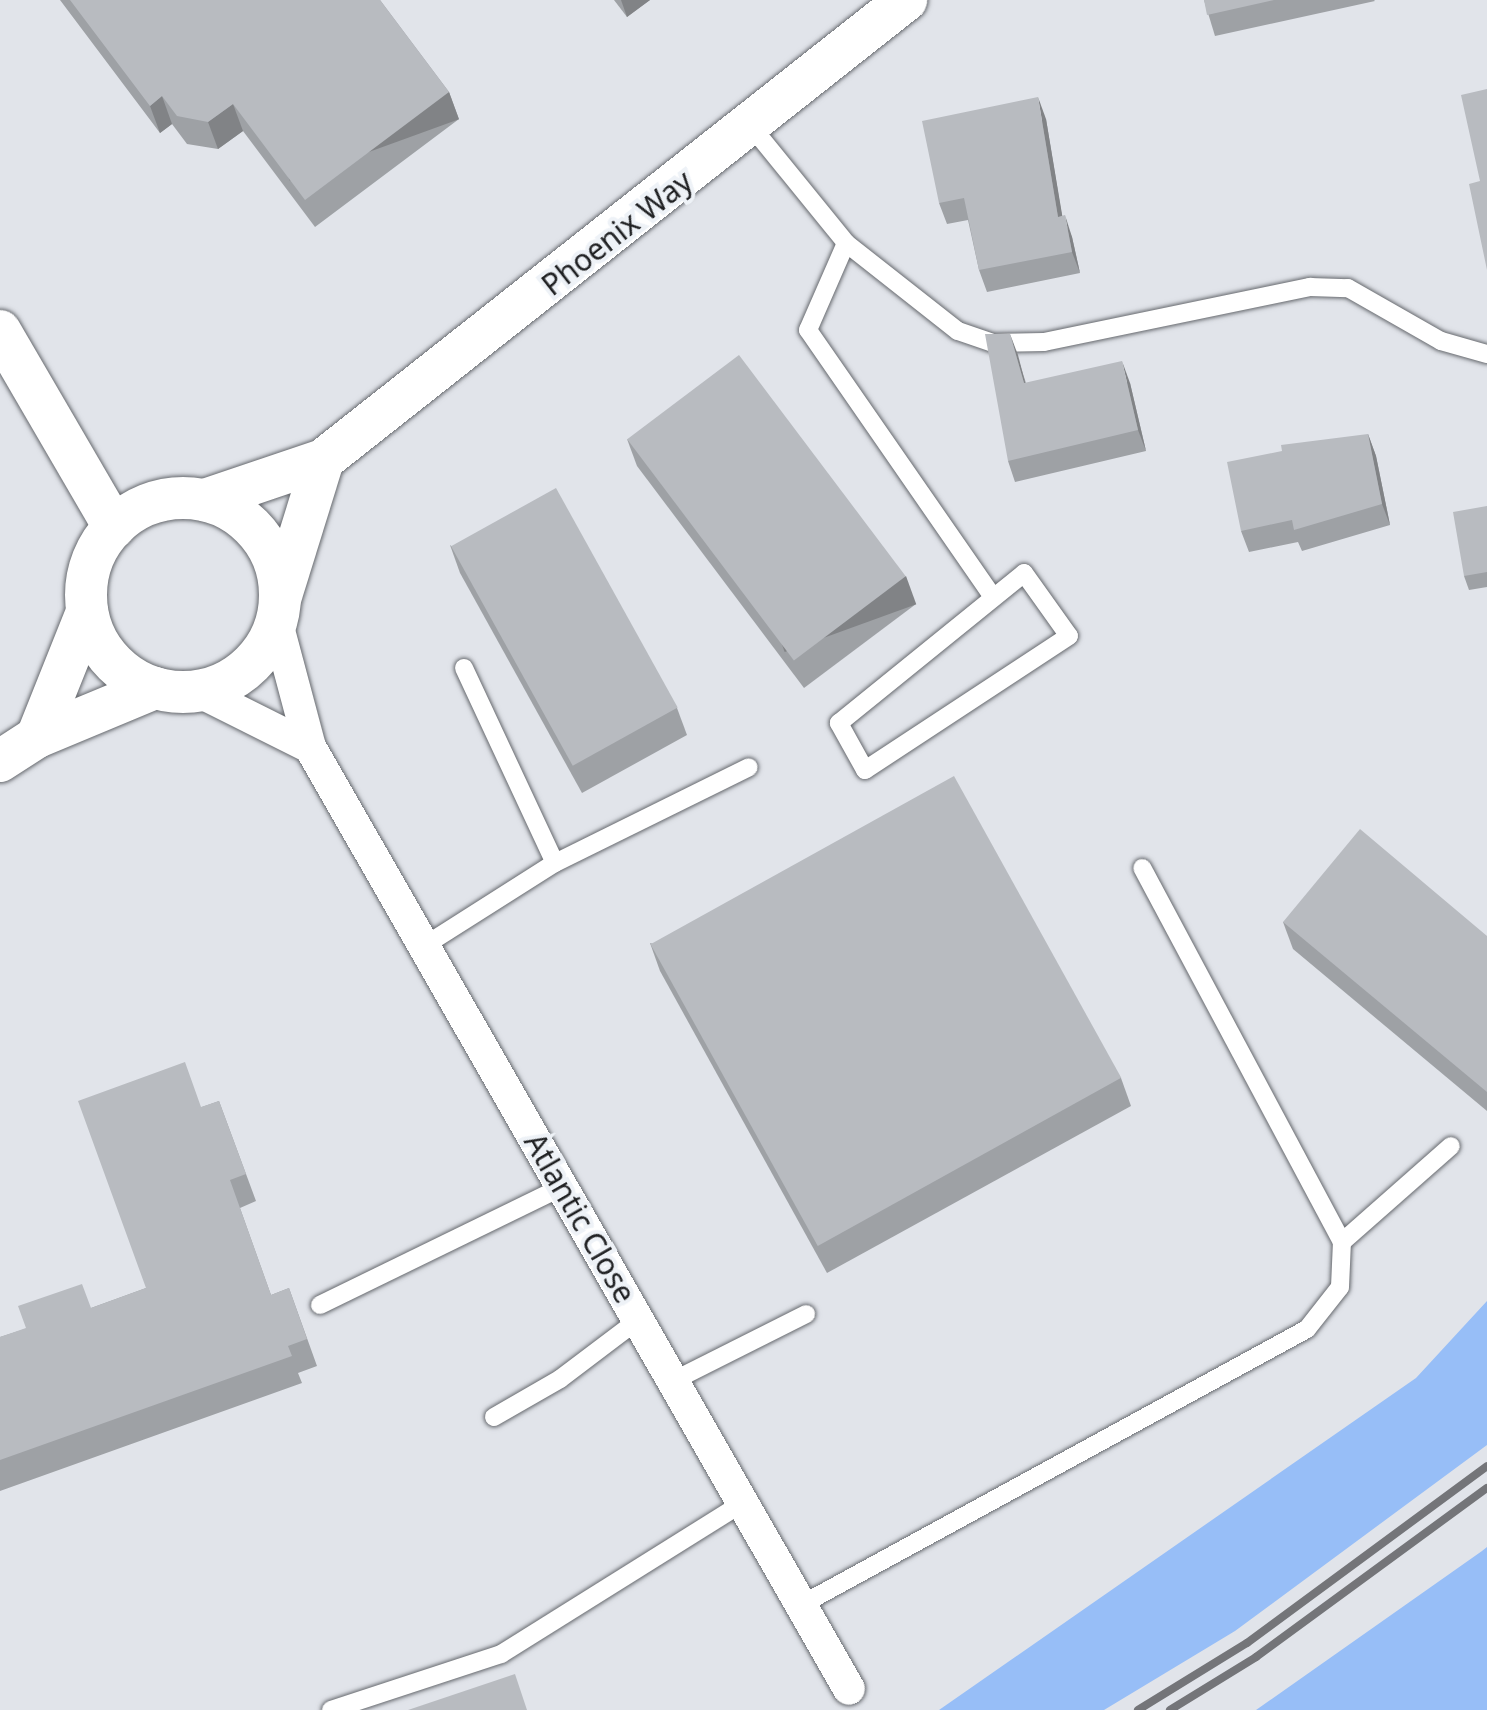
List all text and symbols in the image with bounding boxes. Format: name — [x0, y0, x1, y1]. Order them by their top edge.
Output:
street label: Phoenix Way — [535, 163, 699, 303]
street label: Atlantic Close — [517, 1127, 643, 1309]

